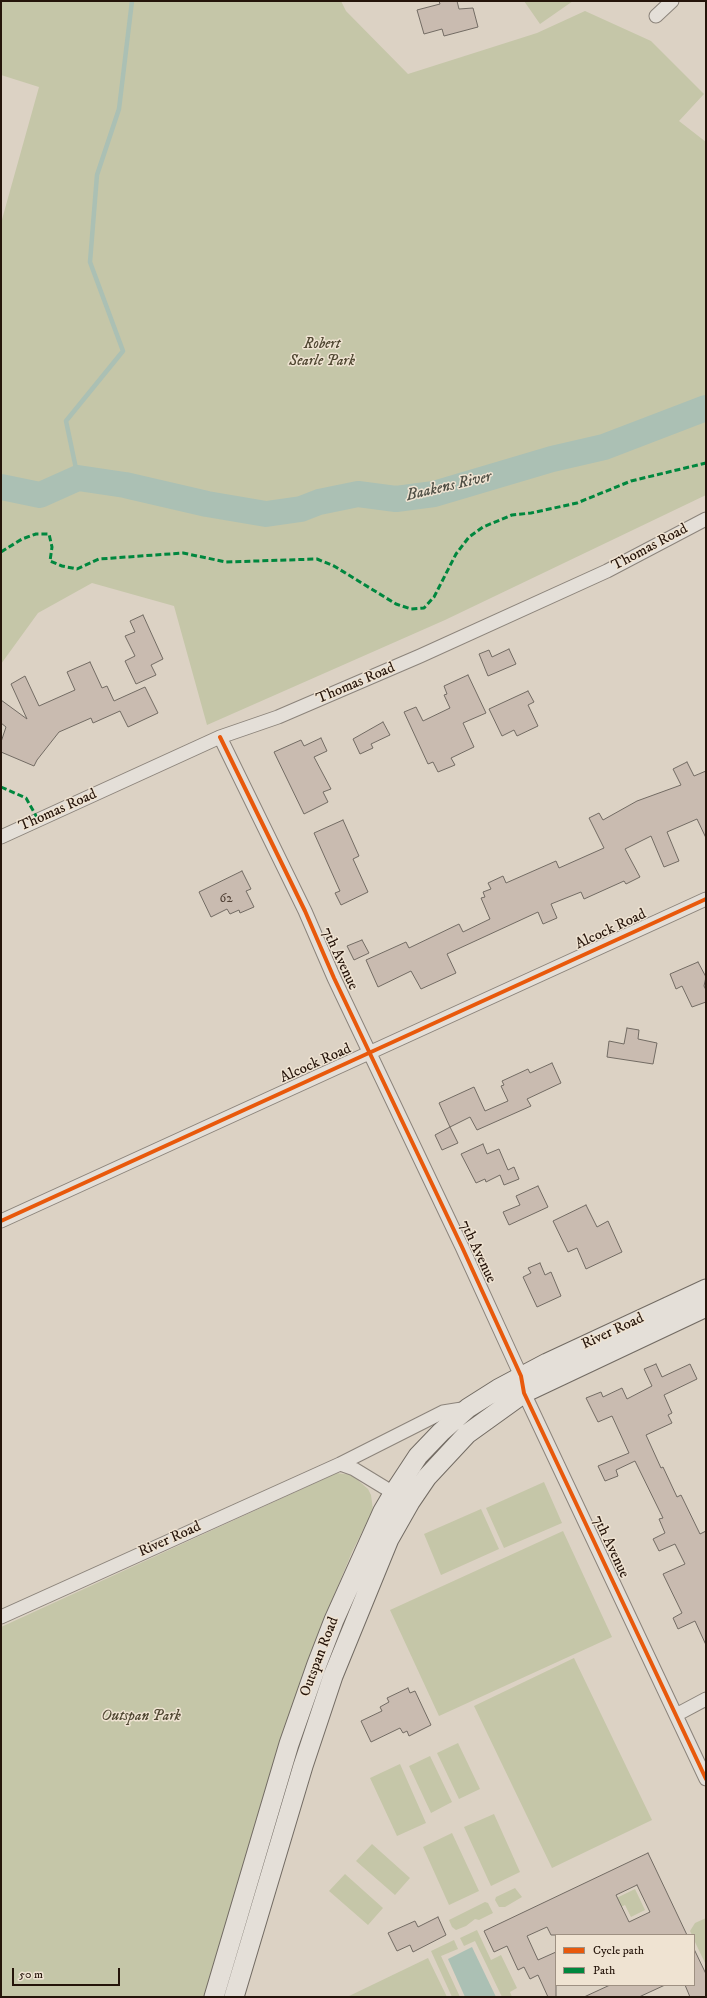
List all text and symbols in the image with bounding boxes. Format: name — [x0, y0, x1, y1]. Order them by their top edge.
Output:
park label: Robert Searle Park — [289, 336, 355, 371]
water label: Baakens River — [404, 468, 494, 506]
street label: Thomas Road — [609, 520, 691, 576]
street label: Thomas Road — [314, 659, 398, 709]
street label: Thomas Road — [16, 786, 100, 836]
house number: 62 — [219, 891, 233, 907]
street label: Alcock Road — [573, 906, 649, 954]
street label: 7th Avenue — [317, 925, 361, 993]
street label: Alcock Road — [278, 1040, 354, 1088]
street label: 7th Avenue — [455, 1218, 499, 1286]
street label: River Road — [579, 1310, 647, 1354]
street label: 7th Avenue — [588, 1513, 632, 1581]
street label: River Road — [136, 1518, 204, 1562]
street label: Outspan Road — [297, 1615, 343, 1699]
park label: Outspan Park — [101, 1708, 181, 1726]
legend — [555, 1934, 695, 1986]
text: Cycle path — [593, 1943, 644, 1958]
scale bar — [14, 1960, 122, 1986]
text: Path — [593, 1963, 615, 1978]
text: 50 m — [19, 1967, 43, 1982]

